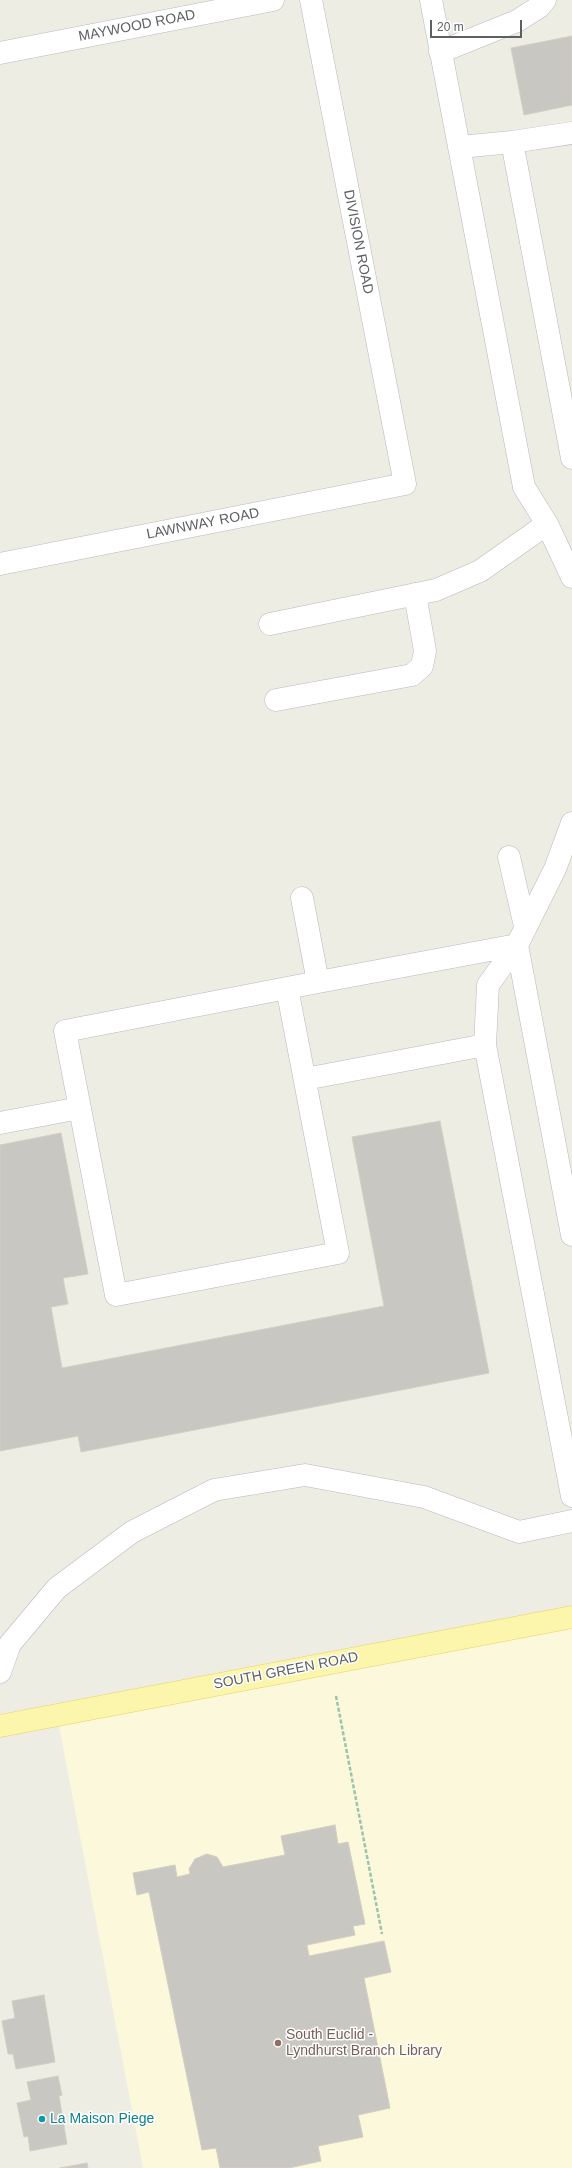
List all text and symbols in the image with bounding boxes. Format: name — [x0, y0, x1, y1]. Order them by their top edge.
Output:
street label: MAYWOOD ROAD — [77, 6, 197, 46]
scale bar — [432, 12, 524, 38]
text: 20 m — [437, 20, 464, 34]
street label: DIVISION ROAD — [340, 188, 376, 296]
street label: LAWNWAY ROAD — [145, 505, 261, 543]
street label: SOUTH GREEN ROAD — [212, 1649, 360, 1693]
place label: South Euclid - Lyndhurst Branch Library — [286, 2027, 442, 2060]
marker: South Euclid - Lyndhurst Branch Library — [273, 2038, 283, 2048]
place label: La Maison Piege — [50, 2111, 154, 2127]
marker: La Maison Piege — [37, 2114, 47, 2124]

